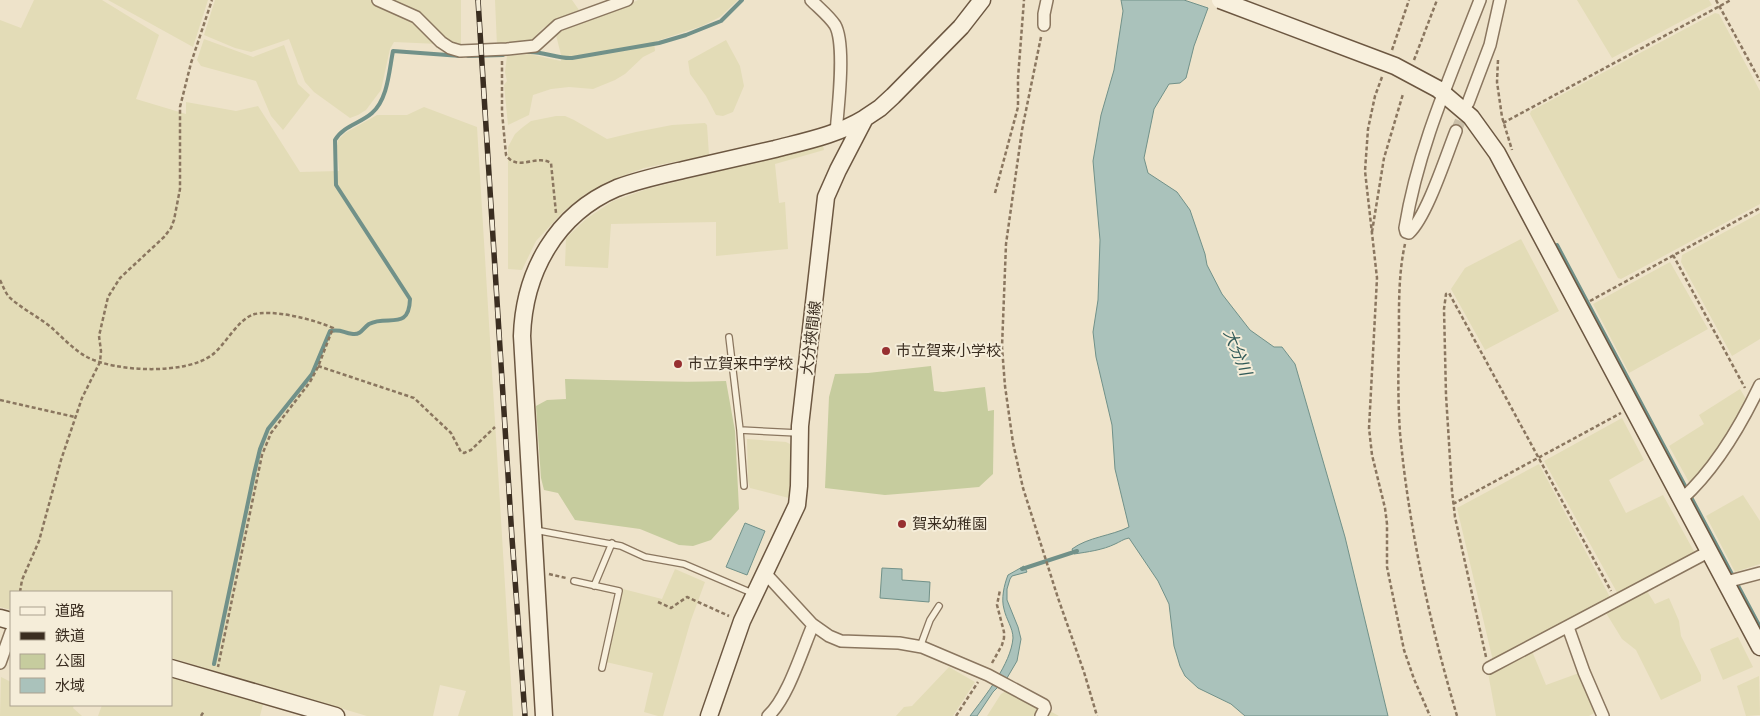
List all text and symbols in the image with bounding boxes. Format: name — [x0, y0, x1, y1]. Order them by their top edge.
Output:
street label: 大分挾間線 — [796, 299, 825, 376]
water label: 大分川 — [1219, 326, 1258, 380]
place label: 市立賀来小学校 — [896, 340, 1001, 360]
marker: 市立賀来小学校 — [880, 345, 892, 357]
place label: 市立賀来中学校 — [688, 353, 793, 373]
marker: 市立賀来中学校 — [672, 358, 684, 370]
place label: 賀来幼稚園 — [912, 513, 987, 533]
marker: 賀来幼稚園 — [896, 518, 908, 530]
legend — [10, 591, 172, 706]
text: 道路 — [55, 600, 85, 620]
text: 鉄道 — [55, 625, 85, 645]
text: 公園 — [55, 650, 85, 670]
text: 水域 — [55, 675, 85, 695]

